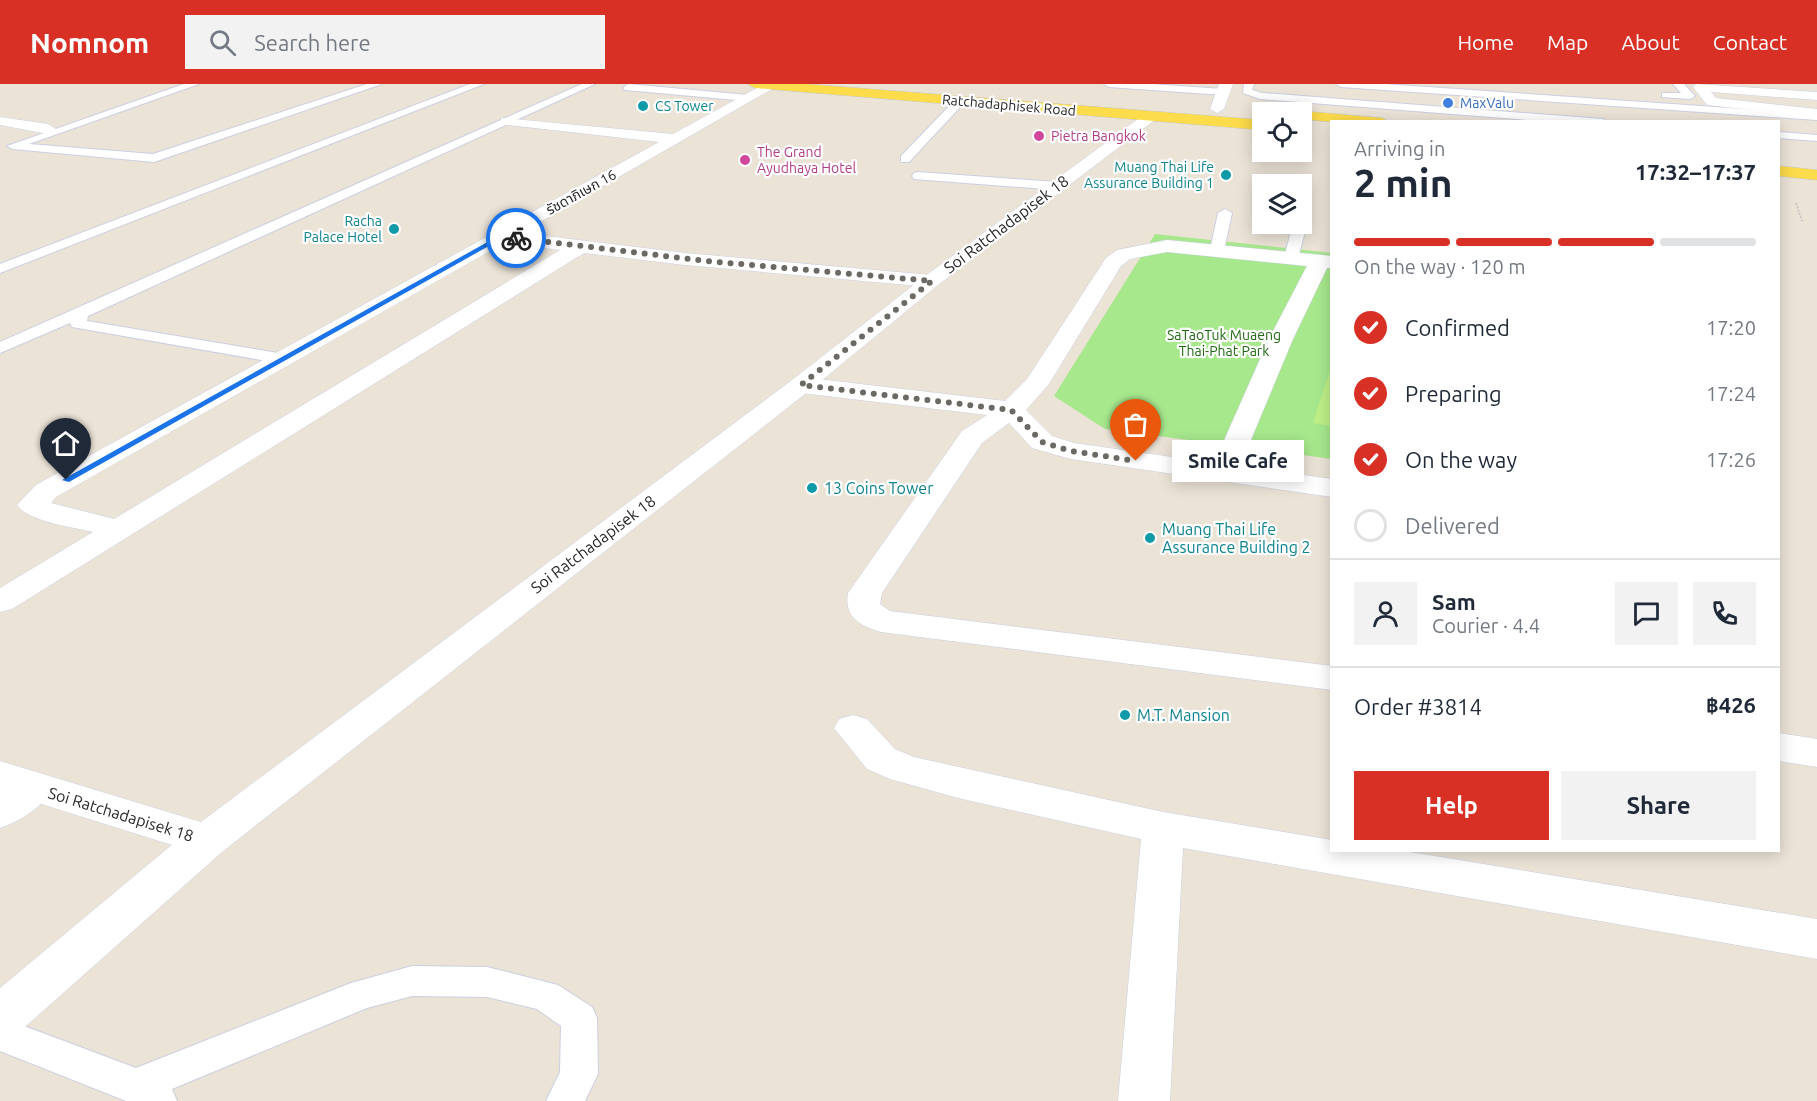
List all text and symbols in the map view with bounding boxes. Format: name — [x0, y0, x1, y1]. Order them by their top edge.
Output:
search box — [185, 15, 605, 69]
icon: search — [206, 26, 239, 59]
text: Nomnom — [30, 27, 149, 58]
text: Search here — [254, 30, 371, 55]
text: Home — [1457, 30, 1514, 54]
text: Map — [1547, 30, 1588, 54]
text: About — [1621, 30, 1680, 54]
text: Contact — [1713, 30, 1787, 54]
street label: Ratchadaphisek Road — [941, 91, 1077, 119]
place label: MaxValu — [1460, 95, 1514, 111]
marker: MaxValu — [1441, 96, 1455, 110]
place label: CS Tower — [655, 98, 714, 114]
marker: CS Tower — [636, 99, 650, 113]
map controls — [1252, 102, 1312, 234]
button: locate — [1252, 102, 1312, 162]
place label: Pietra Bangkok — [1051, 128, 1146, 144]
marker: Pietra Bangkok — [1032, 129, 1046, 143]
text: Arriving in — [1354, 137, 1445, 160]
place label: The Grand Ayudhaya Hotel — [757, 144, 856, 176]
marker: The Grand Ayudhaya Hotel — [738, 153, 752, 167]
place label: Muang Thai Life Assurance Building 1 — [1084, 159, 1214, 191]
text: 17:32–17:37 — [1635, 159, 1756, 184]
text: 2 min — [1354, 161, 1453, 204]
street label: รัชดาภิเษก 16 — [543, 166, 619, 218]
marker: Muang Thai Life Assurance Building 1 — [1219, 168, 1233, 182]
street label: Soi Ratchadapisek 18 — [940, 171, 1072, 277]
button: layers — [1252, 174, 1312, 234]
courier — [486, 208, 546, 268]
place label: Racha Palace Hotel — [303, 213, 382, 245]
marker: Racha Palace Hotel — [387, 222, 401, 236]
icon: bike — [500, 222, 533, 255]
text: On the way · 120 m — [1354, 255, 1526, 278]
icon: check — [1354, 311, 1387, 344]
text: Confirmed — [1405, 315, 1510, 340]
text: 17:20 — [1706, 316, 1756, 339]
park label: SaTaoTuk Muaeng Thai-Phat Park — [1167, 327, 1281, 359]
icon: check — [1354, 377, 1387, 410]
text: Preparing — [1405, 381, 1502, 406]
text: 17:24 — [1706, 382, 1756, 405]
pin — [1110, 399, 1161, 461]
icon: bag — [1119, 408, 1152, 441]
pin — [40, 418, 91, 480]
icon: home — [49, 427, 82, 460]
callout: Smile Cafe — [1172, 440, 1304, 482]
icon: check — [1354, 443, 1387, 476]
text: On the way — [1405, 447, 1517, 472]
text: 17:26 — [1706, 448, 1756, 471]
text: Smile Cafe — [1188, 449, 1288, 472]
place label: 13 Coins Tower — [824, 479, 933, 497]
marker: 13 Coins Tower — [805, 481, 819, 495]
street label: Soi Ratchadapisek 18 — [527, 491, 659, 597]
text: Delivered — [1405, 513, 1500, 538]
place label: Muang Thai Life Assurance Building 2 — [1162, 520, 1311, 556]
marker: Muang Thai Life Assurance Building 2 — [1143, 531, 1157, 545]
button: person — [1354, 582, 1417, 645]
button: chat — [1615, 582, 1678, 645]
button: phone — [1693, 582, 1756, 645]
text: Sam — [1432, 589, 1476, 614]
text: Courier · 4.4 — [1432, 614, 1540, 637]
text: ฿426 — [1706, 692, 1756, 717]
text: Order #3814 — [1354, 694, 1482, 719]
place label: M.T. Mansion — [1137, 706, 1230, 724]
marker: M.T. Mansion — [1118, 708, 1132, 722]
button: Help — [1354, 771, 1549, 840]
button: Share — [1561, 771, 1756, 840]
street label: Soi Ratchadapisek 18 — [46, 783, 196, 845]

